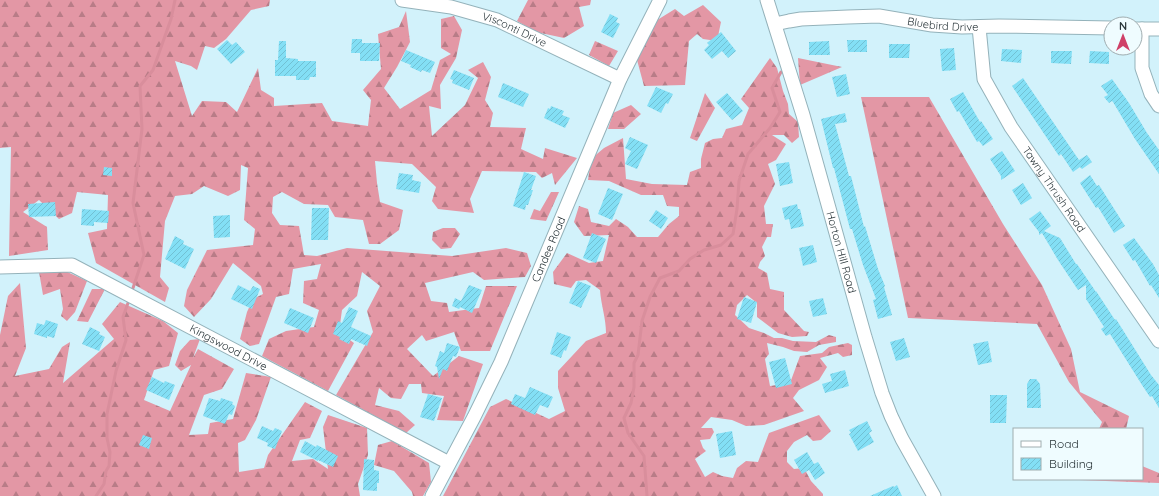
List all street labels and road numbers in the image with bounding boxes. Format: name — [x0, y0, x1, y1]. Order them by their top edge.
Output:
street label: Visconti Drive — [481, 9, 549, 50]
street label: Bluebird Drive — [906, 14, 978, 34]
street label: Tawny Thrush Road — [1020, 144, 1089, 235]
street label: Horton Hill Road — [823, 210, 859, 295]
street label: Candee Road — [528, 214, 568, 284]
street label: Kingswood Drive — [187, 321, 270, 373]

